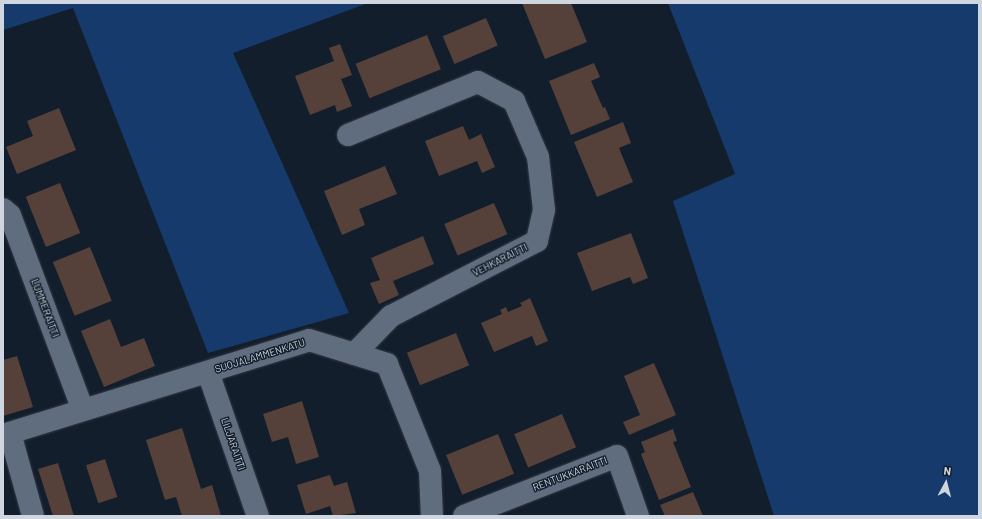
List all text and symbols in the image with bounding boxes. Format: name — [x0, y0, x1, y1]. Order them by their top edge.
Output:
street label: VEHKARAITTI — [471, 241, 529, 279]
street label: LUMMERAITTI — [28, 277, 62, 339]
street label: SUOJALAMMENKATU — [213, 337, 307, 375]
street label: LILJARAITTI — [218, 416, 248, 472]
street label: RENTUKKARAITTI — [531, 454, 609, 494]
north arrow — [926, 463, 966, 503]
text: N — [943, 464, 952, 477]

